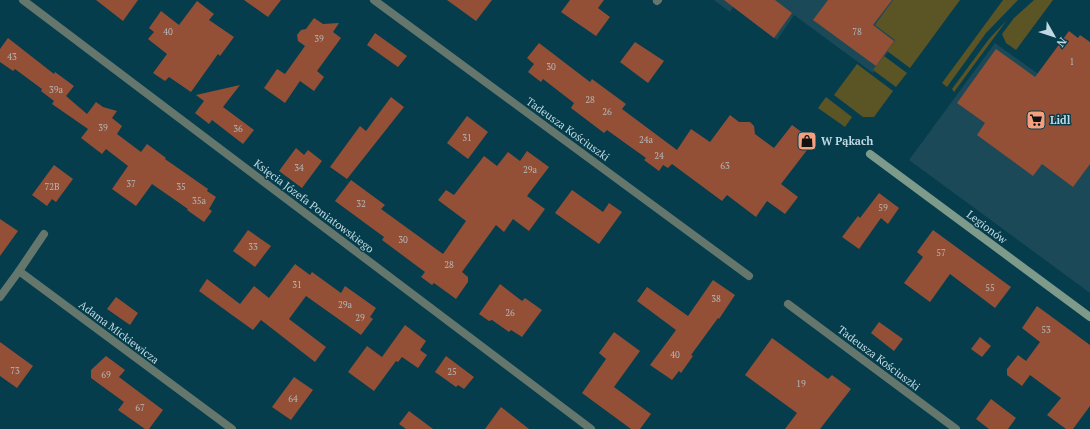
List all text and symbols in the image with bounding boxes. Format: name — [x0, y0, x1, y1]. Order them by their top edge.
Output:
north arrow — [1034, 16, 1074, 56]
house number: 40 — [163, 26, 173, 38]
house number: 78 — [852, 26, 862, 38]
house number: 39 — [314, 33, 324, 45]
text: N — [1053, 35, 1070, 50]
house number: 43 — [7, 51, 17, 63]
house number: 1 — [1070, 56, 1074, 68]
house number: 30 — [546, 61, 556, 73]
house number: 39a — [49, 84, 64, 96]
street label: Tadeusza Kościuszki — [524, 94, 612, 164]
house number: 28 — [585, 94, 595, 106]
house number: 26 — [602, 106, 612, 118]
supermarket icon: Lidl — [1025, 109, 1047, 131]
place label: Lidl — [1050, 113, 1071, 127]
house number: 39 — [98, 122, 108, 134]
house number: 36 — [233, 123, 243, 135]
shop icon: W Pąkach — [796, 130, 818, 152]
house number: 31 — [462, 132, 472, 144]
house number: 24a — [639, 134, 654, 146]
place label: W Pąkach — [821, 134, 873, 148]
house number: 24 — [654, 150, 664, 162]
street label: Księcia Józefa Poniatowskiego — [251, 156, 377, 256]
house number: 63 — [720, 160, 730, 172]
house number: 34 — [294, 162, 304, 174]
house number: 29a — [523, 164, 538, 176]
house number: 37 — [126, 178, 136, 190]
house number: 72B — [44, 181, 60, 193]
house number: 35 — [176, 181, 186, 193]
house number: 35a — [192, 195, 207, 207]
house number: 32 — [356, 198, 366, 210]
house number: 59 — [878, 202, 888, 214]
street label: Legionów — [964, 207, 1011, 247]
house number: 30 — [398, 234, 408, 246]
house number: 33 — [248, 241, 258, 253]
house number: 57 — [936, 247, 946, 259]
house number: 28 — [444, 259, 454, 271]
house number: 31 — [292, 279, 302, 291]
house number: 55 — [985, 282, 995, 294]
house number: 38 — [711, 293, 721, 305]
street label: Adama Mickiewicza — [76, 297, 162, 367]
house number: 29a — [338, 299, 353, 311]
house number: 26 — [505, 307, 515, 319]
house number: 29 — [355, 312, 365, 324]
street label: Tadeusza Kościuszki — [835, 322, 923, 394]
house number: 53 — [1041, 324, 1051, 336]
house number: 40 — [670, 349, 680, 361]
house number: 73 — [10, 365, 20, 377]
house number: 25 — [447, 366, 457, 378]
house number: 69 — [101, 369, 111, 381]
house number: 19 — [796, 378, 806, 390]
house number: 64 — [288, 393, 298, 405]
house number: 67 — [135, 402, 145, 414]

